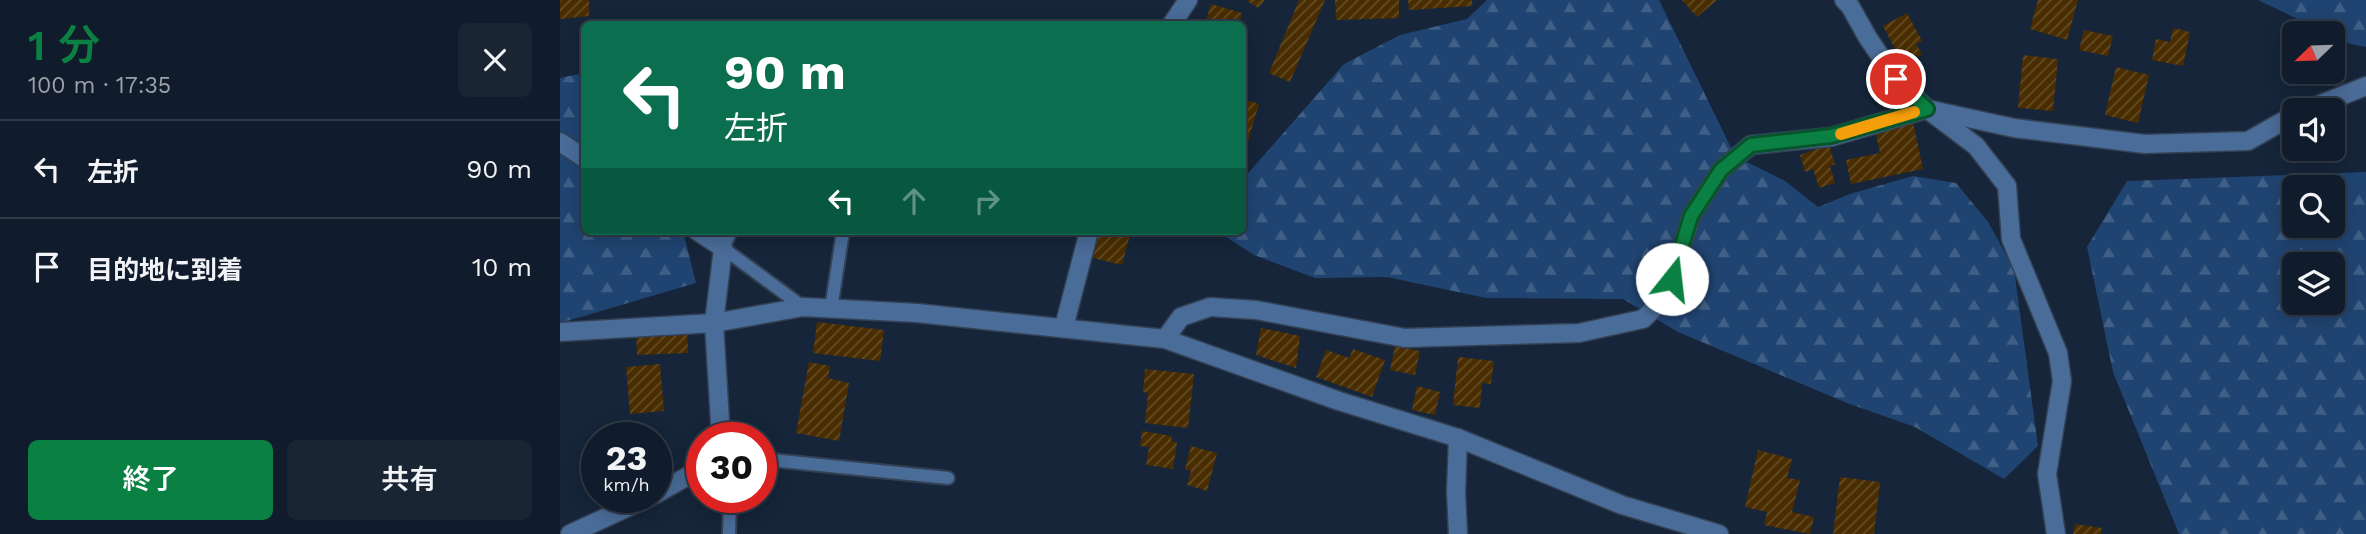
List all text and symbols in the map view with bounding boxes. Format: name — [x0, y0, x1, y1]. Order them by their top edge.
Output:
text: 1 分 — [28, 21, 100, 70]
north arrow — [2282, 21, 2345, 84]
map controls — [2282, 21, 2345, 315]
button: close — [458, 23, 532, 97]
text: 90 m — [724, 43, 846, 101]
icon: left — [609, 49, 700, 140]
pin — [1866, 49, 1926, 109]
icon: arrive — [1877, 60, 1915, 98]
text: 100 m · 17:35 — [28, 72, 171, 99]
button: sound — [2282, 98, 2345, 161]
text: 左折 — [724, 109, 788, 147]
icon: left — [28, 150, 66, 188]
text: 90 m — [466, 154, 532, 184]
text: 左折 — [87, 157, 139, 187]
button: search — [2282, 175, 2345, 238]
icon: left — [822, 182, 860, 220]
icon: ahead — [895, 182, 933, 220]
icon: right — [968, 182, 1006, 220]
position arrow — [1635, 242, 1709, 316]
icon: arrive — [28, 248, 66, 286]
text: 10 m — [472, 252, 532, 282]
button: layers — [2282, 252, 2345, 315]
text: 目的地に到着 — [87, 255, 243, 285]
speed limit sign: 30 — [686, 422, 777, 513]
text: 23 — [606, 437, 647, 479]
button: 終了 — [28, 440, 273, 520]
button: 共有 — [287, 440, 532, 520]
text: km/h — [603, 474, 650, 495]

